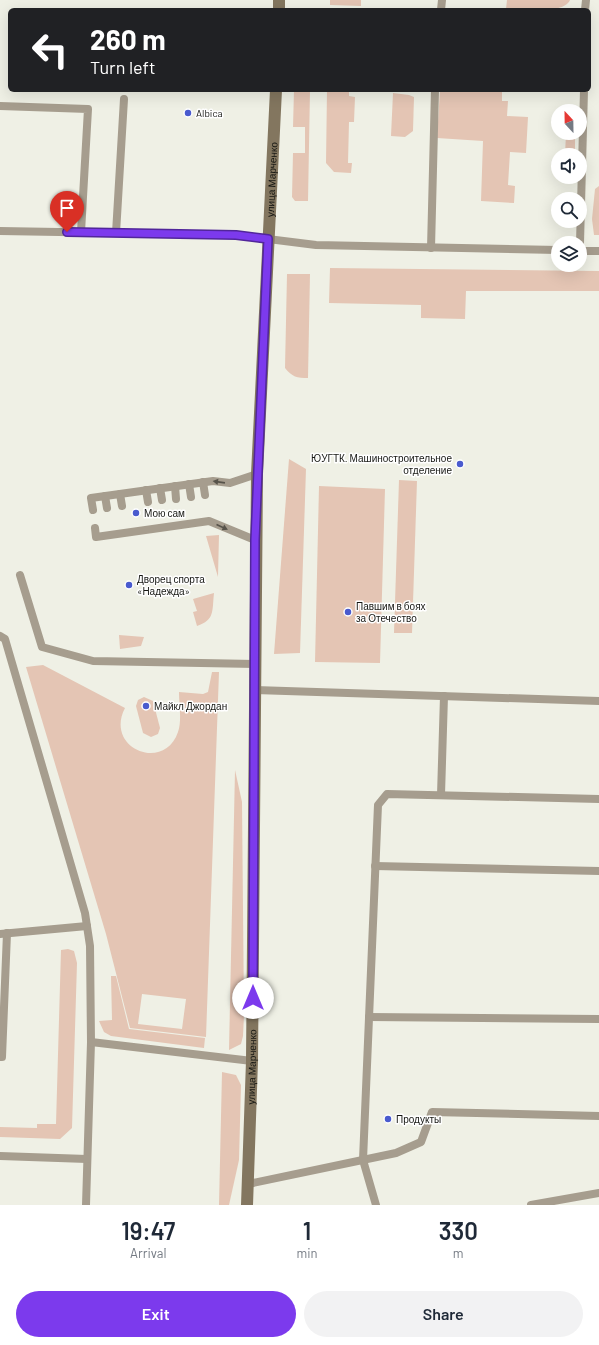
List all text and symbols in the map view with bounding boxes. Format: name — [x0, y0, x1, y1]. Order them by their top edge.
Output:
text: 260 m — [90, 22, 166, 56]
icon: left — [24, 24, 76, 76]
text: Turn left — [90, 56, 156, 78]
north arrow — [551, 104, 587, 140]
map controls — [551, 104, 587, 272]
place label: Albica — [196, 107, 223, 119]
marker: Albica — [183, 108, 193, 118]
street label: улица Марченко — [264, 141, 279, 217]
button: sound — [551, 148, 587, 184]
pin — [50, 191, 84, 232]
button: search — [551, 192, 587, 228]
icon: arrive — [56, 197, 78, 219]
button: layers — [551, 236, 587, 272]
place label: ЮУГТК. Машиностроительное отделение — [311, 452, 452, 476]
marker: ЮУГТК. Машиностроительное отделение — [455, 459, 465, 469]
one-way arrow — [213, 479, 225, 485]
place label: Мою сам — [144, 507, 185, 519]
marker: Мою сам — [131, 508, 141, 518]
one-way arrow — [216, 524, 227, 530]
place label: Дворец спорта «Надежда» — [137, 573, 205, 597]
marker: Дворец спорта «Надежда» — [124, 580, 134, 590]
place label: Павшим в боях за Отечество — [356, 600, 426, 624]
marker: Павшим в боях за Отечество — [343, 607, 353, 617]
place label: Майкл Джордан — [154, 700, 227, 712]
marker: Майкл Джордан — [141, 701, 151, 711]
position arrow — [232, 977, 274, 1019]
street label: улица Марченко — [244, 1029, 258, 1105]
place label: Продукты — [396, 1113, 441, 1125]
marker: Продукты — [383, 1114, 393, 1124]
text: 19:47 — [121, 1216, 175, 1245]
text: 1 — [303, 1216, 311, 1245]
text: 330 — [439, 1216, 478, 1245]
text: Arrival — [130, 1245, 166, 1261]
text: min — [296, 1245, 317, 1261]
text: m — [453, 1245, 464, 1261]
button: Exit — [16, 1291, 296, 1337]
button: Share — [304, 1291, 583, 1337]

